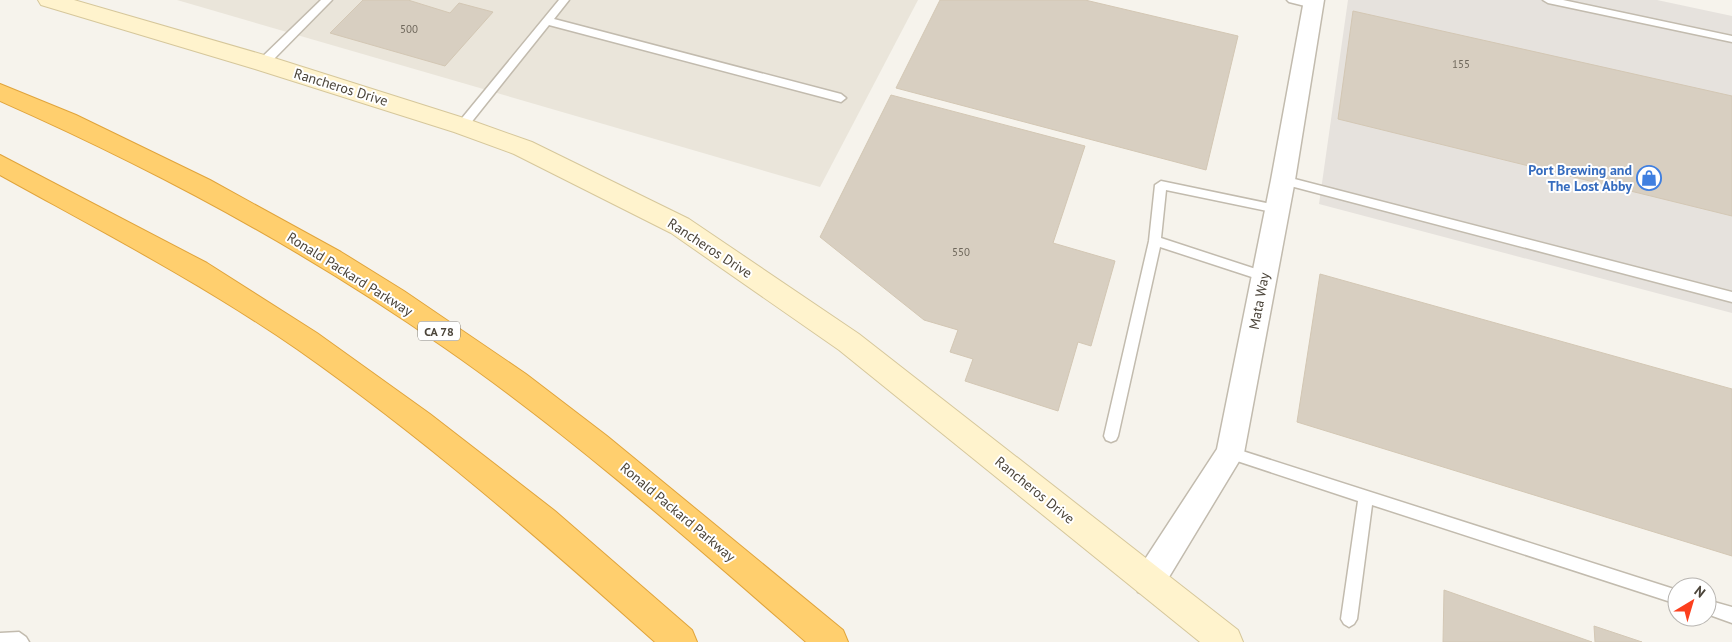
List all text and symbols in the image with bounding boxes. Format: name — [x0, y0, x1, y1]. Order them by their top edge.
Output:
house number: 500 — [400, 22, 418, 36]
house number: 155 — [1452, 57, 1470, 71]
street label: Rancheros Drive — [292, 64, 390, 110]
place label: Port Brewing and The Lost Abby — [1528, 161, 1632, 195]
shop icon: Port Brewing and The Lost Abby — [1636, 165, 1662, 191]
street label: Rancheros Drive — [664, 214, 756, 282]
street label: Ronald Packard Parkway — [284, 228, 417, 320]
house number: 550 — [952, 245, 970, 259]
street label: Mata Way — [1245, 271, 1273, 331]
road number: CA 78 — [418, 322, 460, 341]
street label: Rancheros Drive — [992, 452, 1078, 528]
street label: Ronald Packard Parkway — [617, 459, 740, 566]
north arrow — [1667, 577, 1717, 627]
text: N — [1691, 582, 1709, 602]

